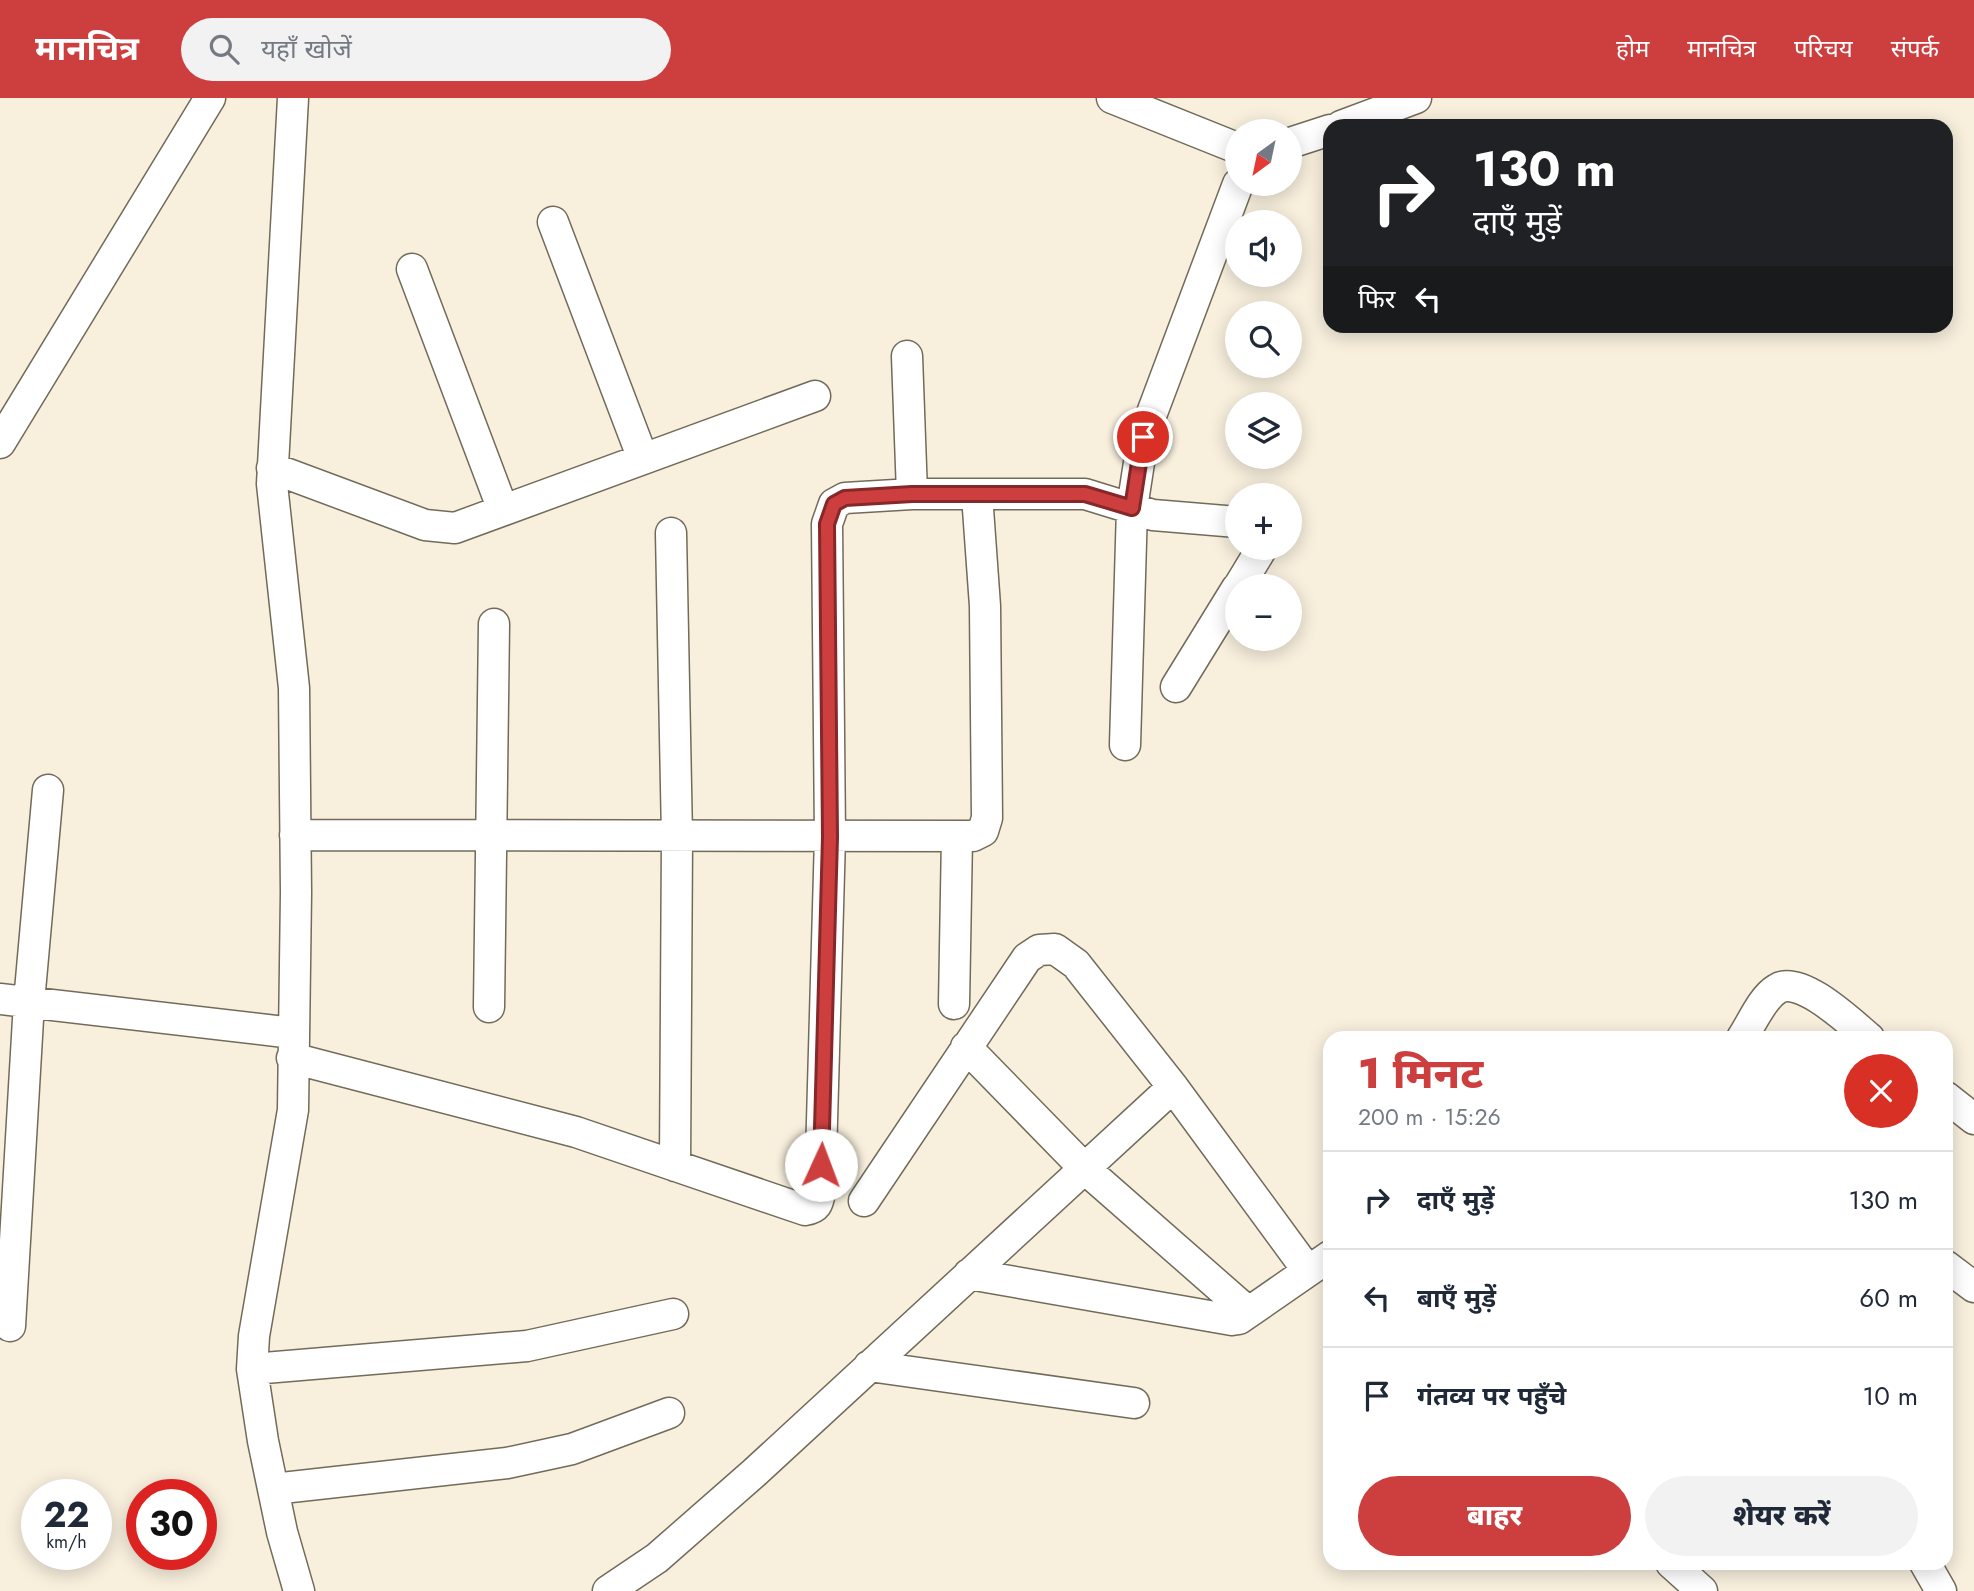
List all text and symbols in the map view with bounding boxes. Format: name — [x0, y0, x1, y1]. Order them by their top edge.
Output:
search box — [181, 18, 671, 81]
text: मानचित्र — [35, 25, 139, 72]
icon: search — [205, 30, 243, 68]
text: यहाँ खोजें — [261, 30, 352, 68]
text: होम — [1616, 31, 1649, 66]
text: मानचित्र — [1687, 31, 1756, 66]
text: परिचय — [1794, 31, 1853, 66]
text: संपर्क — [1891, 31, 1939, 66]
north arrow — [1225, 119, 1302, 196]
map controls — [1225, 119, 1302, 651]
text: 130 m — [1473, 134, 1616, 204]
icon: right — [1358, 147, 1449, 238]
text: दाएँ मुड़ें — [1473, 199, 1562, 245]
button: sound — [1225, 210, 1302, 287]
text: फिर — [1358, 280, 1395, 318]
icon: left — [1409, 280, 1447, 318]
button: search — [1225, 301, 1302, 378]
button: layers — [1225, 392, 1302, 469]
pin — [1113, 407, 1173, 467]
icon: arrive — [1124, 418, 1162, 456]
button: + — [1225, 483, 1302, 560]
button: − — [1225, 574, 1302, 651]
text: 1 मिनट — [1358, 1043, 1483, 1104]
button: close — [1844, 1054, 1918, 1128]
text: 200 m · 15:26 — [1358, 1100, 1501, 1134]
position arrow — [784, 1128, 858, 1202]
icon: right — [1358, 1181, 1396, 1219]
text: दाएँ मुड़ें — [1417, 1181, 1495, 1219]
text: 130 m — [1848, 1181, 1918, 1219]
icon: left — [1358, 1279, 1396, 1317]
text: बाएँ मुड़ें — [1417, 1279, 1496, 1317]
text: 60 m — [1859, 1279, 1918, 1317]
icon: arrive — [1358, 1377, 1396, 1415]
text: गंतव्य पर पहुँचे — [1417, 1377, 1566, 1415]
text: 10 m — [1863, 1377, 1918, 1415]
button: बाहर — [1358, 1476, 1631, 1556]
button: शेयर करें — [1645, 1476, 1918, 1556]
speed limit sign: 30 — [126, 1479, 217, 1570]
text: 22 — [44, 1490, 89, 1540]
text: km/h — [46, 1529, 87, 1555]

